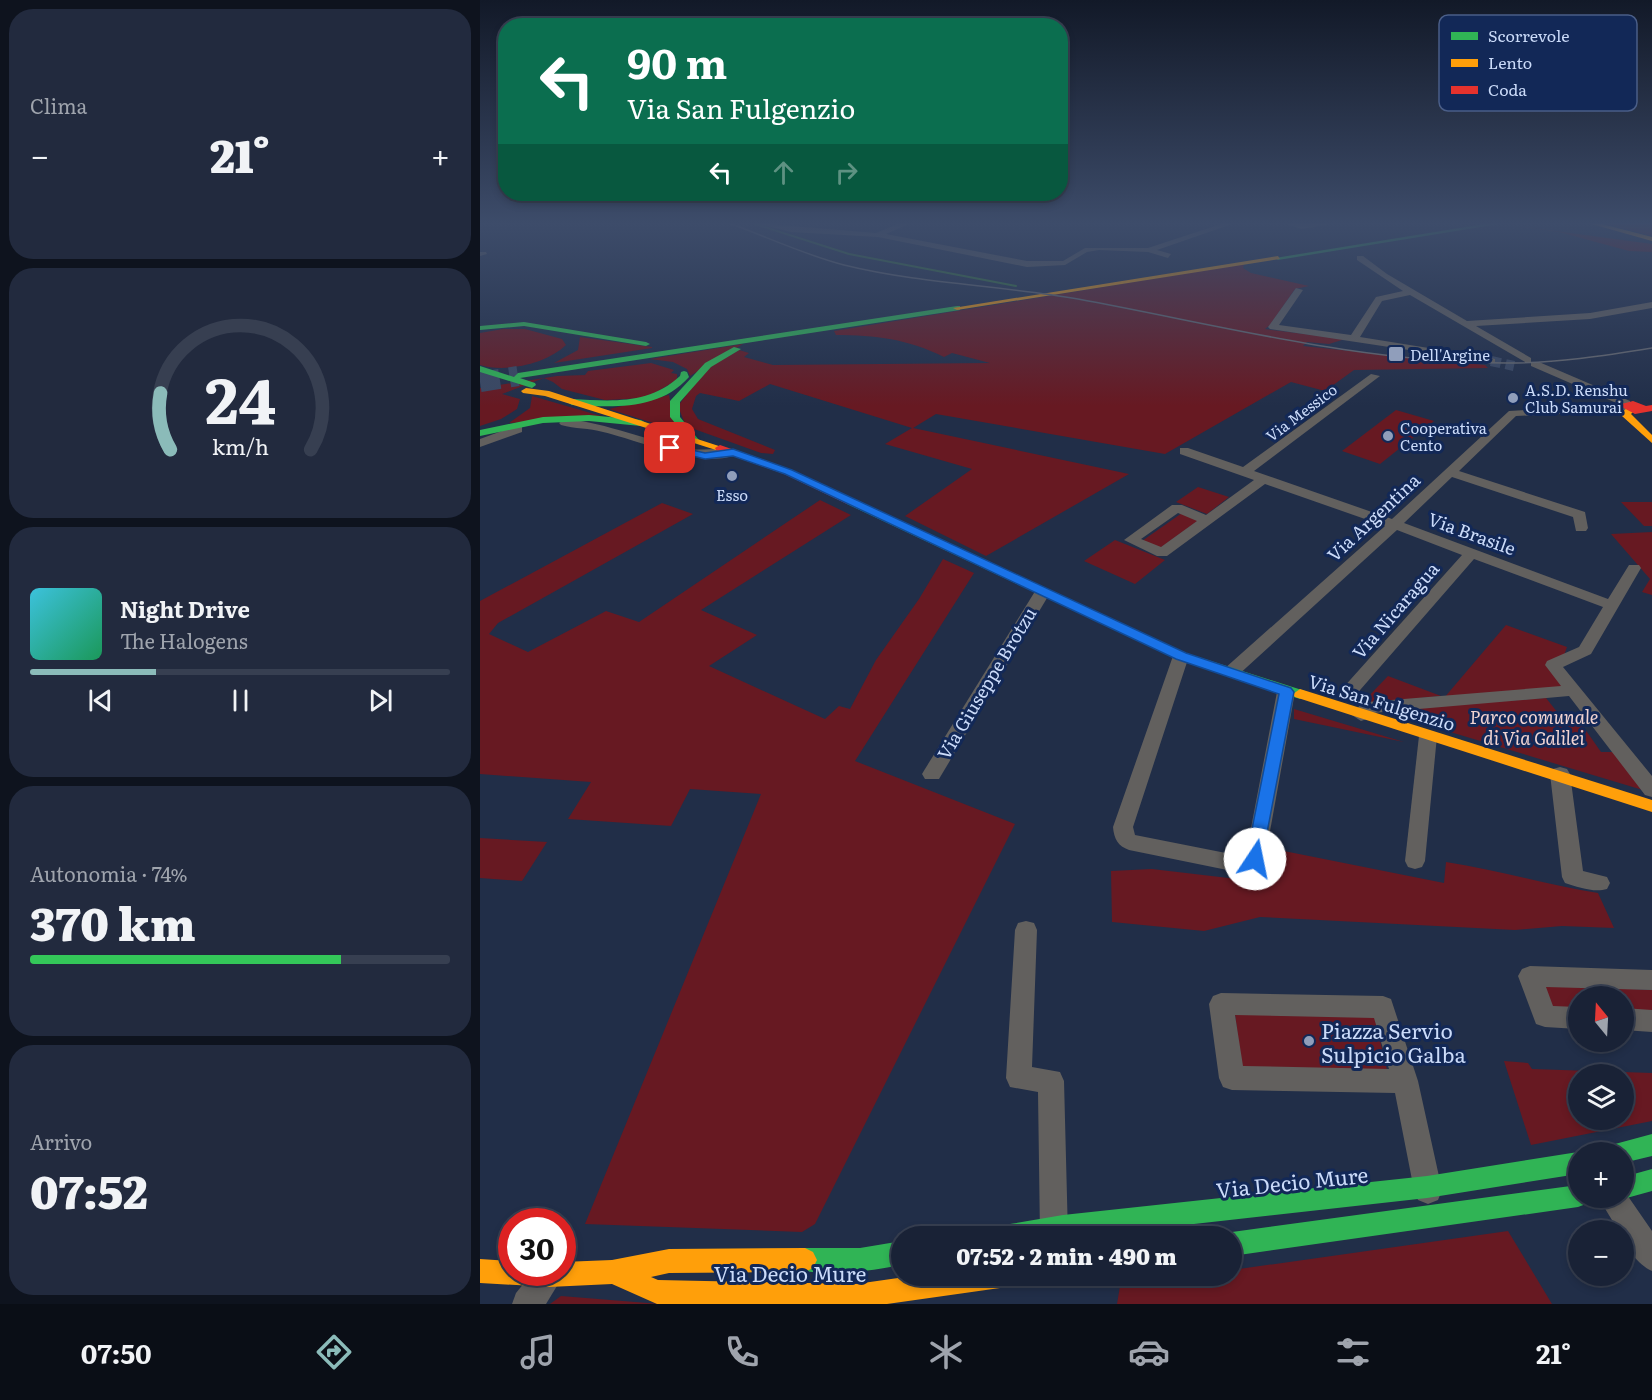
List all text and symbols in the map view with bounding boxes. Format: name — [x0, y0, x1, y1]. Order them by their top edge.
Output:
legend — [1439, 15, 1637, 111]
text: Scorrevole — [1488, 23, 1569, 47]
text: 90 m — [627, 30, 727, 92]
icon: left — [528, 42, 606, 120]
text: Lento — [1488, 50, 1532, 74]
text: Coda — [1488, 77, 1527, 101]
text: Via San Fulgenzio — [627, 87, 855, 127]
text: Clima — [30, 90, 87, 120]
text: 21° — [210, 120, 270, 187]
text: − — [30, 129, 49, 178]
text: + — [431, 129, 450, 178]
icon: left — [704, 156, 737, 189]
icon: ahead — [767, 156, 800, 189]
icon: right — [830, 156, 863, 189]
place label: Dell'Argine — [1410, 343, 1490, 366]
marker: Dell'Argine — [1387, 345, 1405, 363]
text: 24 — [204, 351, 276, 443]
street label: Via Messico — [1261, 377, 1342, 446]
place label: A.S.D. Renshu Club Samurai — [1525, 378, 1628, 418]
marker: A.S.D. Renshu Club Samurai — [1506, 391, 1520, 405]
place label: Cooperativa Cento — [1400, 416, 1488, 456]
pin — [644, 422, 695, 473]
marker: Cooperativa Cento — [1381, 429, 1395, 443]
text: km/h — [211, 430, 269, 462]
icon: arrive — [653, 431, 686, 464]
street label: Via Argentina — [1320, 466, 1426, 567]
marker: Esso — [725, 469, 739, 483]
place label: Esso — [716, 483, 748, 506]
street label: Via Brasile — [1424, 505, 1520, 561]
street label: Via Nicaragua — [1345, 555, 1445, 664]
text: Night Drive — [120, 592, 250, 625]
street label: Via Giuseppe Brotzu — [930, 602, 1042, 764]
text: The Halogens — [120, 625, 248, 655]
street label: Via San Fulgenzio — [1305, 667, 1459, 737]
icon: previous — [84, 684, 117, 717]
icon: pause — [224, 684, 257, 717]
icon: next — [364, 684, 397, 717]
park label: Parco comunale di Via Galilei — [1470, 703, 1598, 751]
position arrow — [1223, 827, 1287, 891]
text: Autonomia · 74% — [30, 858, 188, 888]
text: 370 km — [30, 888, 195, 955]
north arrow — [1568, 986, 1634, 1052]
map controls — [1568, 986, 1634, 1286]
place label: Piazza Servio Sulpicio Galba — [1321, 1014, 1466, 1069]
marker: Piazza Servio Sulpicio Galba — [1302, 1034, 1316, 1048]
button: layers — [1568, 1064, 1634, 1130]
text: Arrivo — [30, 1126, 92, 1156]
button: + — [1568, 1142, 1634, 1208]
text: 07:52 — [30, 1156, 148, 1223]
street label: Via Decio Mure — [1214, 1158, 1370, 1204]
speed limit sign: 30 — [498, 1208, 576, 1286]
button: − — [1568, 1220, 1634, 1286]
text: 07:52 · 2 min · 490 m — [956, 1239, 1177, 1272]
street label: Via Decio Mure — [714, 1257, 866, 1288]
icon: directions — [313, 1331, 355, 1373]
icon: music — [517, 1331, 559, 1373]
icon: phone — [721, 1331, 763, 1373]
icon: climate — [925, 1331, 967, 1373]
icon: car — [1128, 1331, 1170, 1373]
icon: filters — [1332, 1331, 1374, 1373]
text: 07:50 — [81, 1332, 152, 1372]
text: 21° — [1536, 1332, 1571, 1372]

